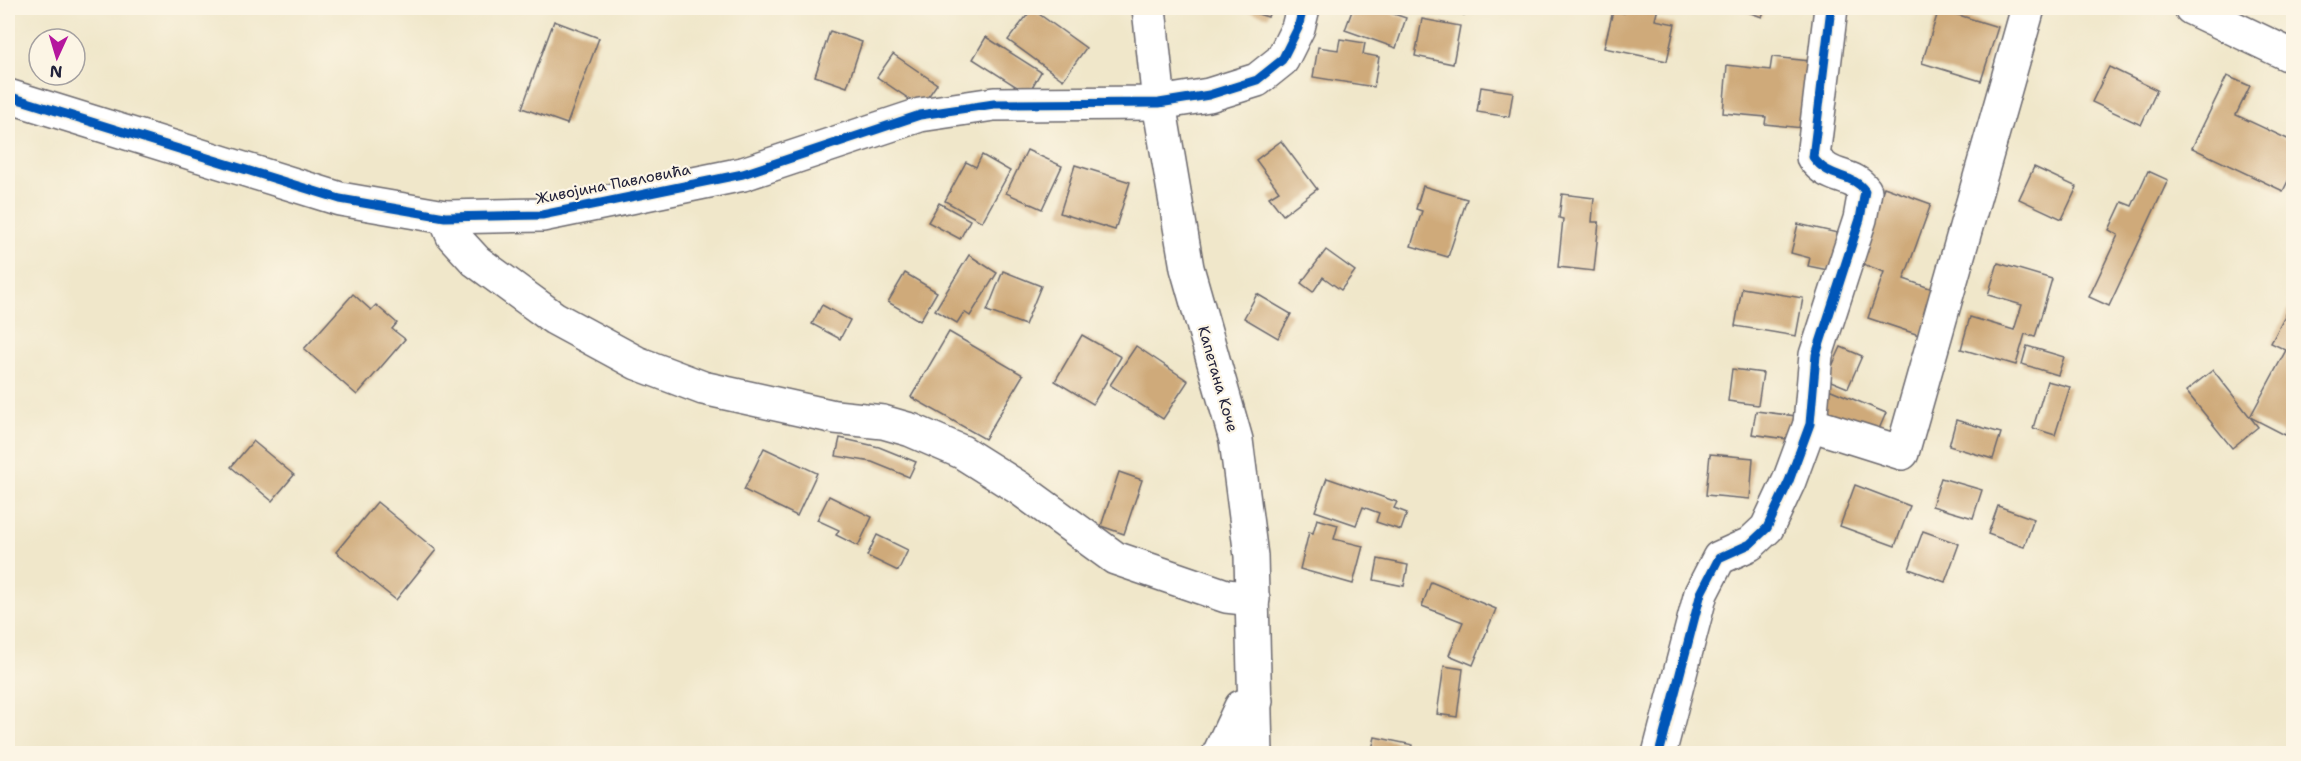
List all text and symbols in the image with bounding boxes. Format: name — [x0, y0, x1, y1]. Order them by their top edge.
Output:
north arrow — [27, 27, 87, 87]
text: N — [49, 61, 63, 82]
street label: Живојина Павловића — [534, 159, 693, 209]
street label: Капетана Коче — [1193, 324, 1243, 434]

